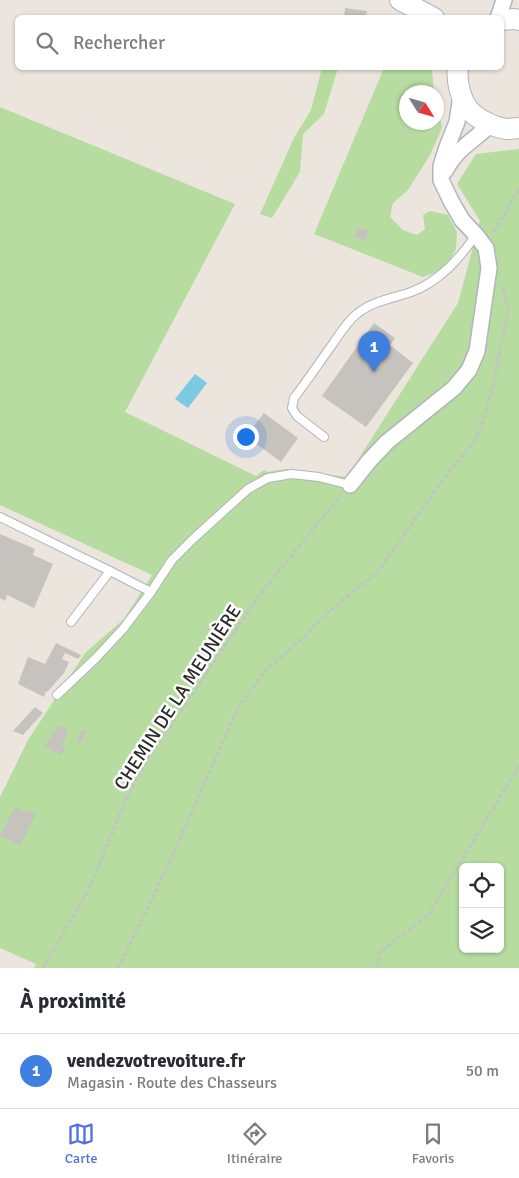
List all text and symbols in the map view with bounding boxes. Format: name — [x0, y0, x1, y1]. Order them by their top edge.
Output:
search box — [15, 15, 504, 70]
icon: search — [33, 29, 61, 57]
text: Rechercher — [73, 31, 165, 55]
north arrow — [399, 85, 444, 130]
pin: 1 — [358, 331, 390, 372]
your location — [233, 424, 259, 450]
street label: CHEMIN DE LA MEUNIÈRE — [109, 600, 247, 795]
map controls — [459, 863, 504, 953]
button: locate — [459, 863, 504, 908]
button: layers — [459, 908, 504, 953]
text: À proximité — [20, 988, 126, 1014]
text: vendezvotrevoiture.fr — [67, 1049, 245, 1073]
text: 1 — [32, 1061, 40, 1081]
text: 50 m — [465, 1061, 499, 1081]
text: Magasin · Route des Chasseurs — [67, 1073, 277, 1093]
tab: Carte — [65, 1120, 97, 1167]
tab: Itinéraire — [227, 1120, 282, 1167]
tab: Favoris — [412, 1120, 454, 1167]

